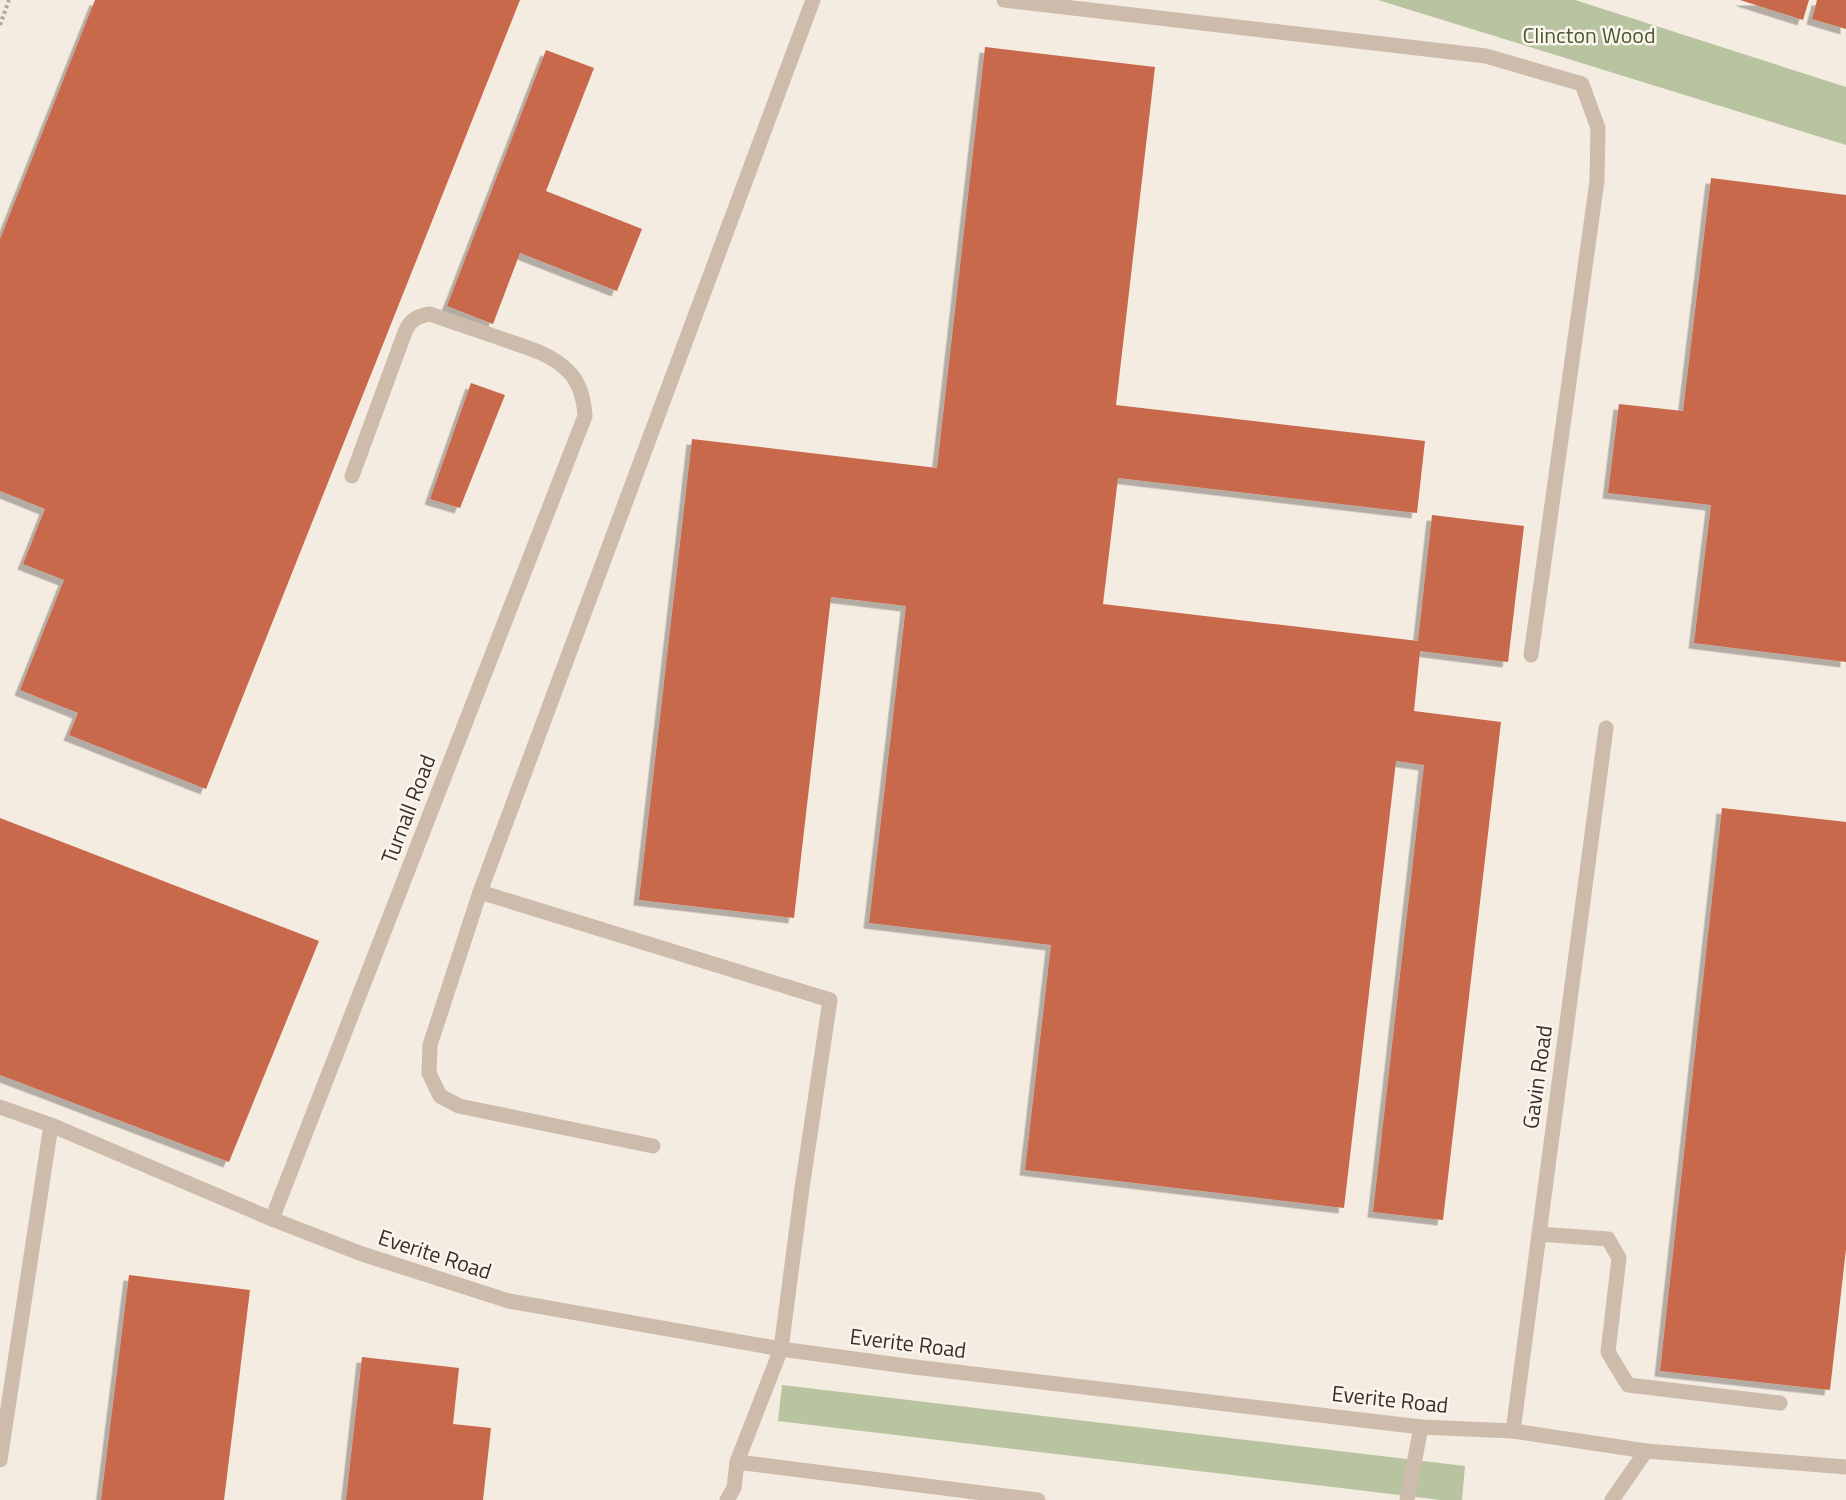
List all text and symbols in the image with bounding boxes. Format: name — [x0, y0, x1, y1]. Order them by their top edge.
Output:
park label: Clincton Wood — [1522, 18, 1656, 52]
street label: Turnall Road — [372, 749, 444, 869]
street label: Gavin Road — [1513, 1023, 1561, 1131]
street label: Everite Road — [374, 1220, 496, 1288]
street label: Everite Road — [848, 1319, 968, 1367]
street label: Everite Road — [1330, 1376, 1450, 1422]

